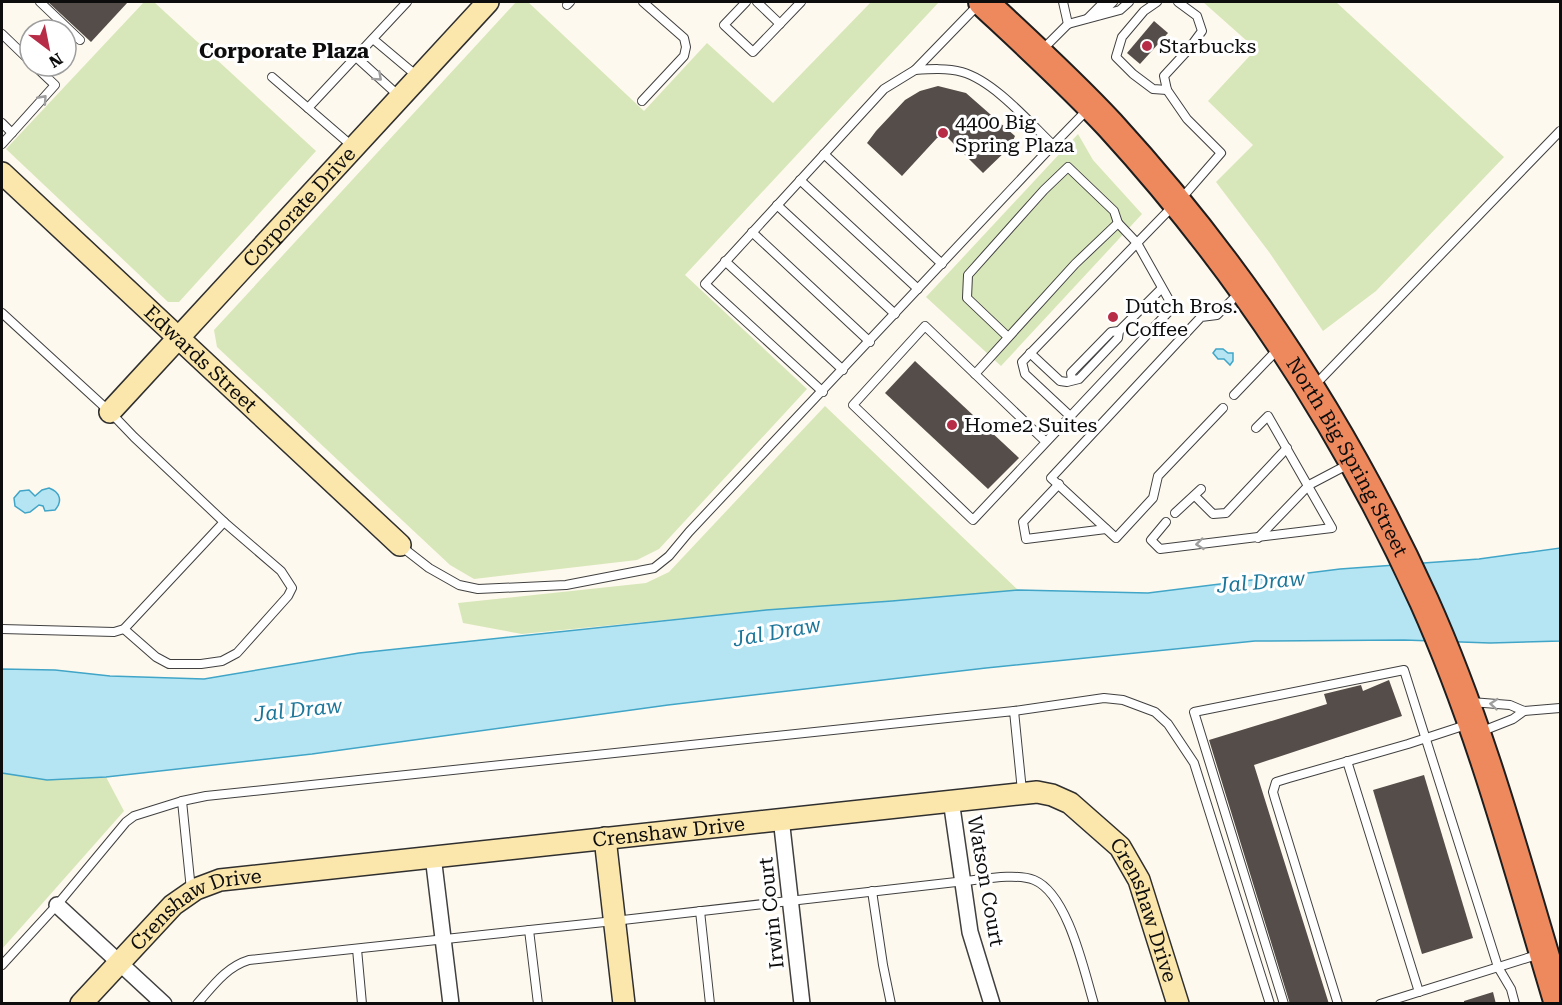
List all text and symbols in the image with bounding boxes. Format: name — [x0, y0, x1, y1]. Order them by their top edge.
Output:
north arrow — [18, 18, 78, 78]
place label: Starbucks — [1159, 34, 1256, 58]
district label: Corporate Plaza — [199, 39, 370, 63]
marker: Starbucks — [1140, 39, 1154, 53]
text: N — [45, 49, 66, 72]
one-way arrow — [371, 70, 382, 81]
one-way arrow — [36, 95, 47, 105]
place label: 4400 Big Spring Plaza — [955, 110, 1075, 157]
marker: 4400 Big Spring Plaza — [936, 126, 950, 140]
street label: Corporate Drive — [238, 142, 360, 272]
place label: Dutch Bros. Coffee — [1125, 294, 1238, 341]
street label: Edwards Street — [139, 300, 263, 418]
marker: Dutch Bros. Coffee — [1106, 310, 1120, 324]
street label: North Big Spring Street — [1281, 353, 1413, 561]
place label: Home2 Suites — [964, 413, 1097, 437]
marker: Home2 Suites — [945, 418, 959, 432]
one-way arrow — [1195, 537, 1204, 550]
water label: Jal Draw — [1215, 566, 1307, 598]
water label: Jal Draw — [730, 612, 823, 652]
water label: Jal Draw — [252, 693, 344, 727]
one-way arrow — [1490, 698, 1499, 711]
street label: Crenshaw Drive — [591, 812, 746, 852]
street label: Watson Court — [963, 814, 1009, 949]
street label: Crenshaw Drive — [1106, 832, 1182, 985]
street label: Irwin Court — [753, 855, 789, 970]
street label: Crenshaw Drive — [125, 864, 263, 955]

